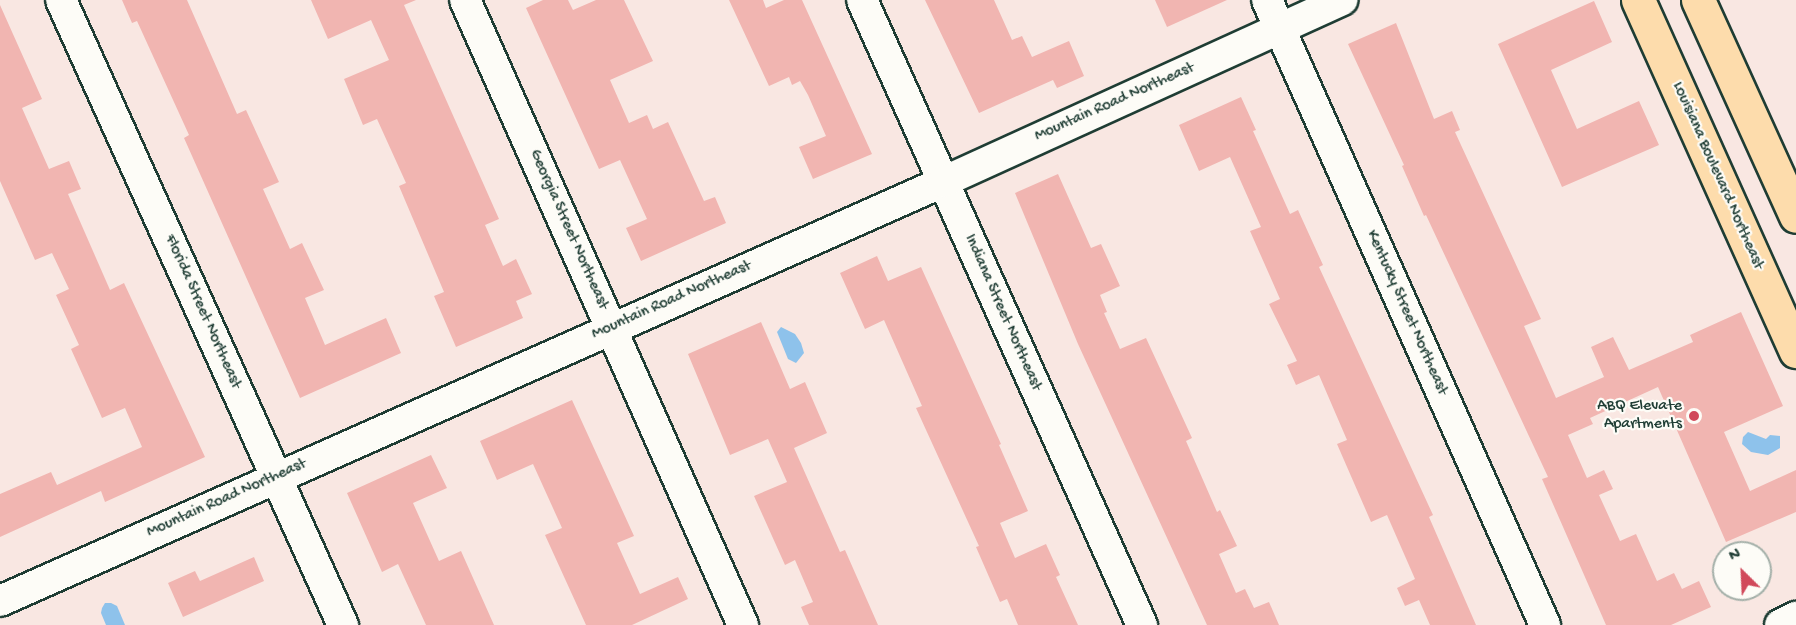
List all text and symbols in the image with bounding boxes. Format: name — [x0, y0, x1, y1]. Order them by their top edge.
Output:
street label: Mountain Road Northeast — [1032, 59, 1198, 147]
street label: Louisiana Boulevard Northeast — [1667, 79, 1767, 273]
street label: Georgia Street Northeast — [524, 147, 612, 313]
street label: Kentucky Street Northeast — [1361, 228, 1451, 398]
street label: Florida Street Northeast — [159, 232, 245, 392]
street label: Indiana Street Northeast — [959, 232, 1045, 394]
street label: Mountain Road Northeast — [589, 257, 755, 345]
place label: ABQ Elevate Apartments — [1597, 397, 1682, 435]
marker: ABQ Elevate Apartments — [1687, 409, 1701, 423]
street label: Mountain Road Northeast — [144, 455, 310, 543]
north arrow — [1712, 541, 1772, 601]
text: N — [1727, 545, 1744, 567]

